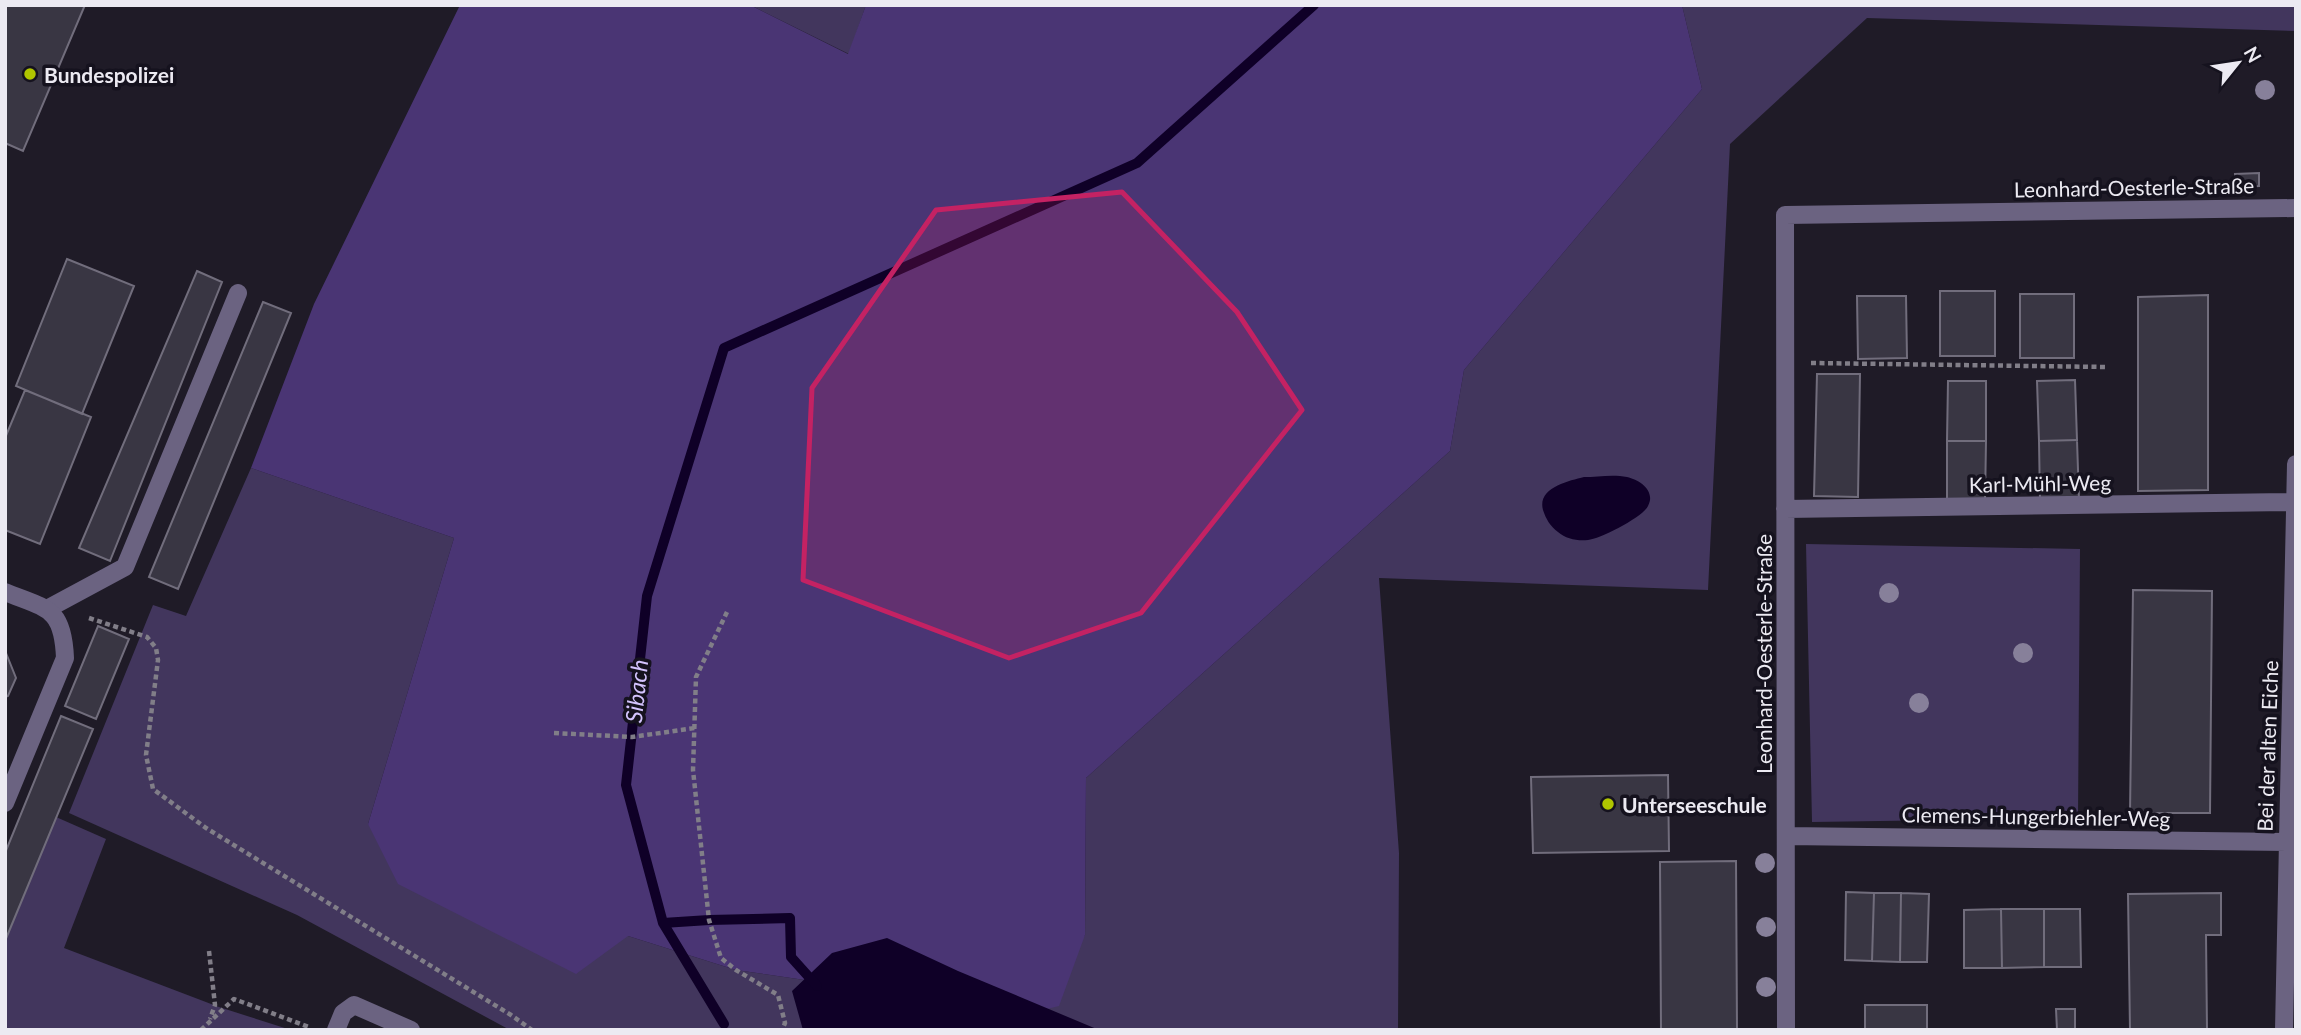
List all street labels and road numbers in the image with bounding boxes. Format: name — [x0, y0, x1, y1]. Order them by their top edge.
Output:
street label: Leonhard-Oesterle-Straße — [2014, 172, 2254, 202]
street label: Karl-Mühl-Weg — [1969, 469, 2111, 497]
street label: Leonhard-Oesterle-Straße — [1751, 534, 1776, 774]
street label: Bei der alten Eiche — [2252, 660, 2282, 832]
street label: Clemens-Hungerbiehler-Weg — [1901, 801, 2171, 831]

